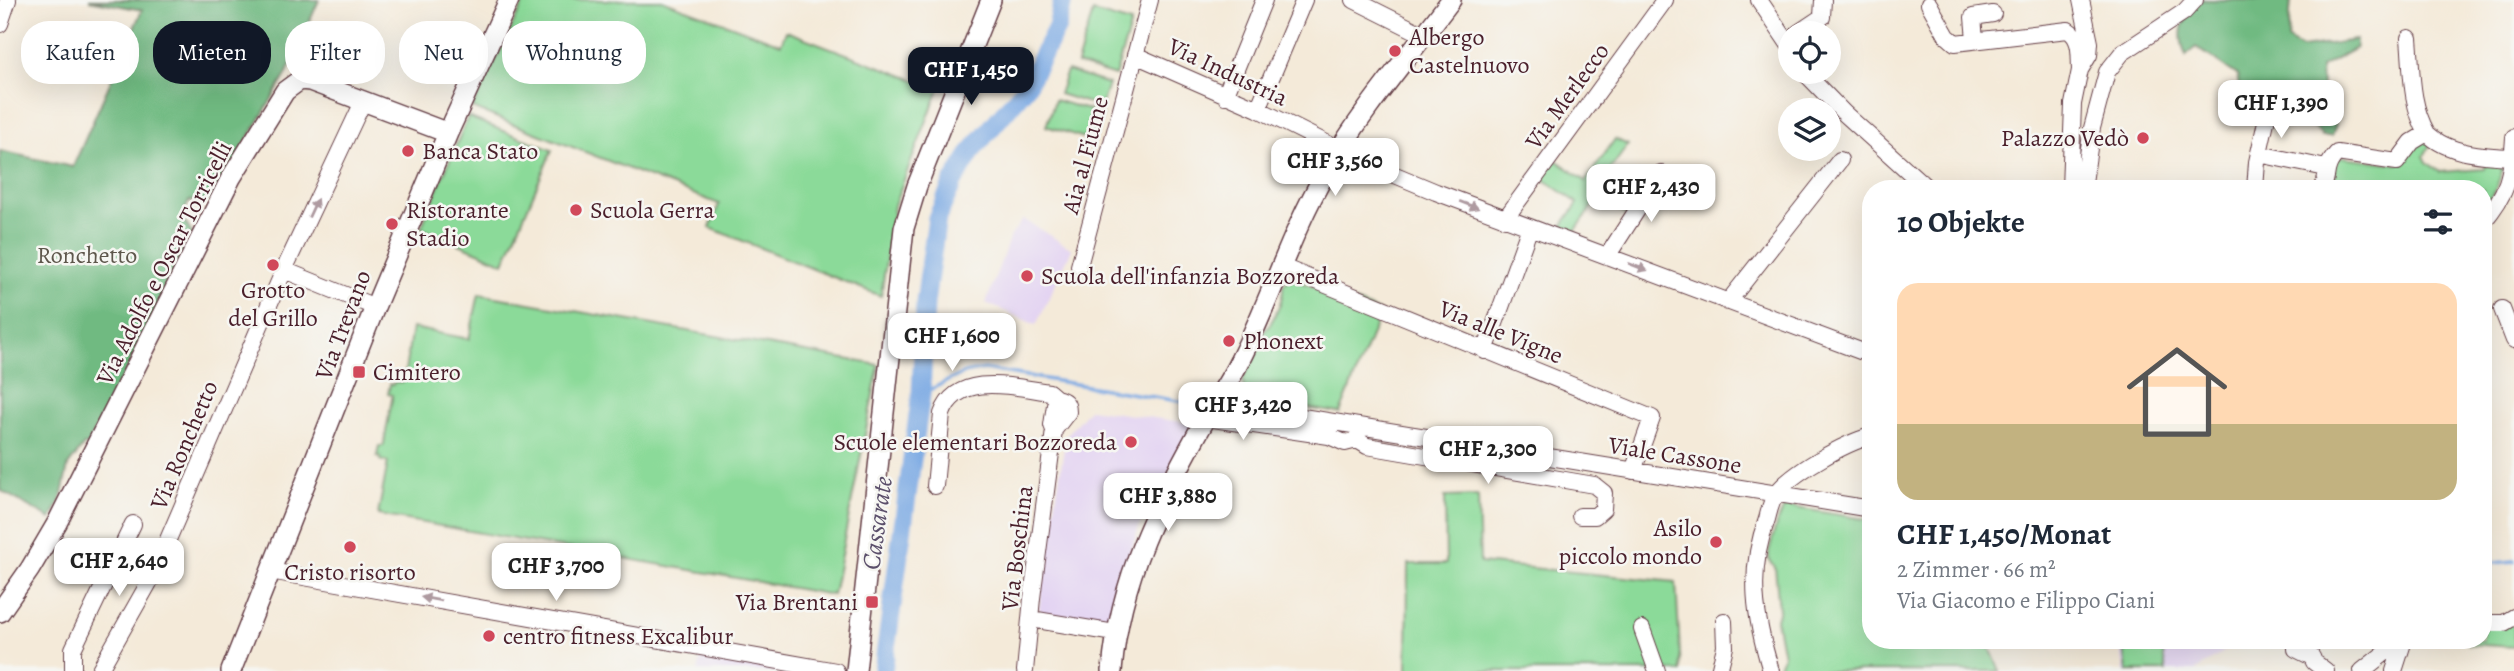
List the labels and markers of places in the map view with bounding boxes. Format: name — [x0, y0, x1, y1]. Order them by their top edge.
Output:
place label: Albergo Castelnuovo — [1408, 21, 1529, 81]
marker: Albergo Castelnuovo — [1387, 43, 1403, 59]
pin: CHF 1,450 — [891, 48, 1051, 107]
pin: CHF 1,390 — [2201, 80, 2361, 140]
place label: Palazzo Vedò — [2001, 122, 2129, 154]
marker: Palazzo Vedò — [2135, 130, 2151, 146]
place label: Banca Stato — [422, 135, 538, 167]
pin: CHF 3,560 — [1255, 138, 1415, 198]
marker: Banca Stato — [400, 143, 416, 159]
pin: CHF 2,430 — [1571, 164, 1731, 224]
place label: Ristorante Stadio — [406, 194, 509, 254]
place label: Scuola Gerra — [590, 194, 716, 226]
marker: Scuola Gerra — [568, 202, 584, 218]
marker: Ristorante Stadio — [384, 216, 400, 232]
marker: Grotto del Grillo — [265, 257, 281, 273]
place label: Scuola dell'infanzia Bozzoreda — [1041, 260, 1340, 292]
marker: Scuola dell'infanzia Bozzoreda — [1019, 268, 1035, 284]
place label: Grotto del Grillo — [228, 274, 318, 334]
pin: CHF 1,600 — [872, 314, 1032, 373]
place label: Phonext — [1243, 325, 1324, 357]
marker: Phonext — [1221, 333, 1237, 349]
place label: Cimitero — [373, 356, 461, 388]
marker: Cimitero — [351, 364, 367, 380]
pin: CHF 3,420 — [1163, 382, 1323, 442]
place label: Scuole elementari Bozzoreda — [833, 426, 1118, 458]
pin: CHF 2,300 — [1408, 426, 1568, 486]
marker: Scuole elementari Bozzoreda — [1123, 434, 1139, 450]
pin: CHF 3,880 — [1088, 474, 1248, 533]
place label: Asilo piccolo mondo — [1559, 512, 1702, 572]
marker: Asilo piccolo mondo — [1708, 534, 1724, 550]
pin: CHF 2,640 — [39, 538, 199, 598]
marker: Cristo risorto — [342, 539, 358, 555]
pin: CHF 3,700 — [476, 544, 636, 603]
place label: Cristo risorto — [284, 556, 416, 588]
place label: Via Brentani — [735, 586, 858, 618]
marker: Via Brentani — [864, 594, 880, 610]
place label: centro fitness Excalibur — [503, 620, 733, 652]
marker: centro fitness Excalibur — [481, 628, 497, 644]

